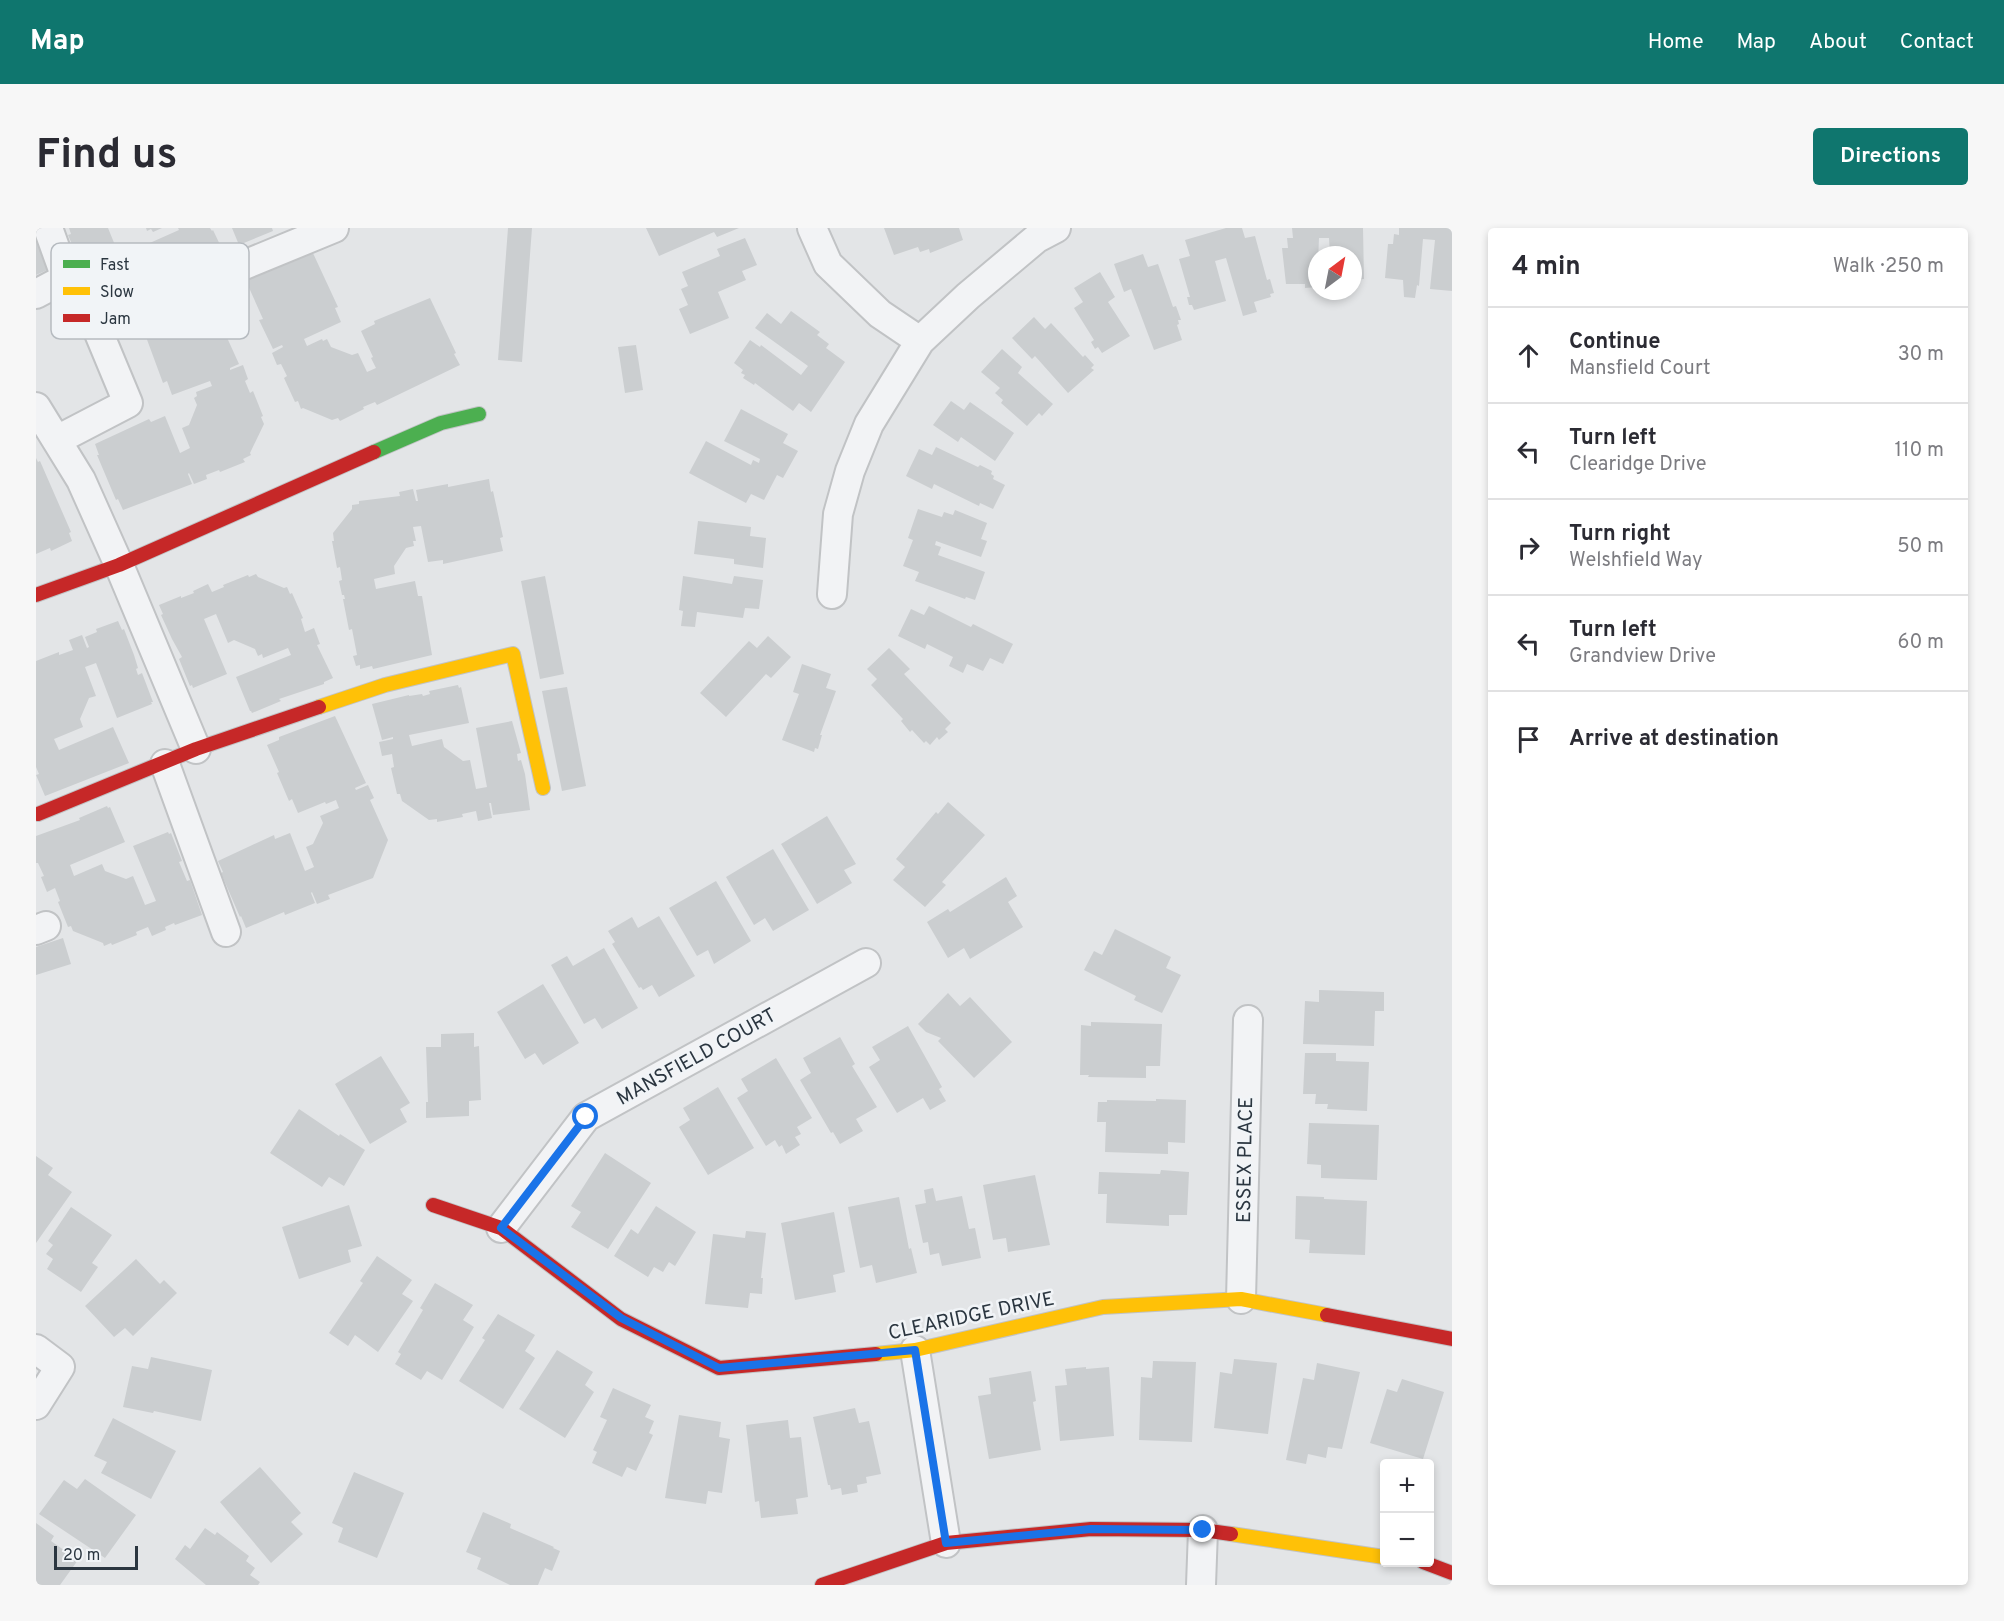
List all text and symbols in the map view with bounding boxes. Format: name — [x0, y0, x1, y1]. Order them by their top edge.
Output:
text: Map — [30, 24, 85, 60]
text: Home — [1648, 29, 1704, 56]
text: Map — [1737, 29, 1776, 56]
text: About — [1809, 29, 1867, 56]
text: Contact — [1900, 29, 1974, 56]
button: Directions — [1813, 128, 1968, 185]
text: Find us — [36, 130, 177, 183]
legend — [51, 243, 249, 339]
north arrow — [1308, 246, 1362, 300]
text: 4 min — [1512, 251, 1581, 284]
text: Walk · 250 m — [1833, 254, 1944, 280]
text: Fast — [100, 256, 130, 276]
text: Slow — [100, 283, 134, 303]
text: Jam — [100, 310, 131, 330]
text: Continue — [1569, 329, 1660, 356]
icon: ahead — [1512, 339, 1545, 372]
text: 30 m — [1898, 342, 1944, 368]
text: Mansfield Court — [1569, 356, 1711, 382]
text: Turn left — [1569, 425, 1657, 452]
icon: left — [1512, 435, 1545, 468]
text: 110 m — [1895, 438, 1944, 464]
text: Clearidge Drive — [1569, 452, 1707, 478]
text: Turn right — [1569, 521, 1671, 548]
icon: right — [1512, 531, 1545, 564]
text: 50 m — [1897, 534, 1944, 560]
text: Welshfield Way — [1569, 548, 1703, 574]
text: Turn left — [1569, 617, 1657, 644]
icon: left — [1512, 627, 1545, 660]
text: 60 m — [1898, 630, 1944, 656]
text: Grandview Drive — [1569, 644, 1716, 670]
icon: arrive — [1512, 723, 1545, 756]
text: Arrive at destination — [1569, 726, 1779, 753]
street label: MANSFIELD COURT — [613, 1003, 781, 1112]
street label: ESSEX PLACE — [1232, 1097, 1260, 1223]
route start — [572, 1103, 598, 1129]
street label: CLEARIDGE DRIVE — [886, 1287, 1057, 1347]
map controls — [1380, 1459, 1434, 1567]
button: + — [1380, 1459, 1434, 1513]
button: − — [1380, 1513, 1434, 1567]
route end — [1189, 1516, 1215, 1542]
scale bar — [54, 1543, 138, 1570]
text: 20 m — [63, 1546, 100, 1566]

